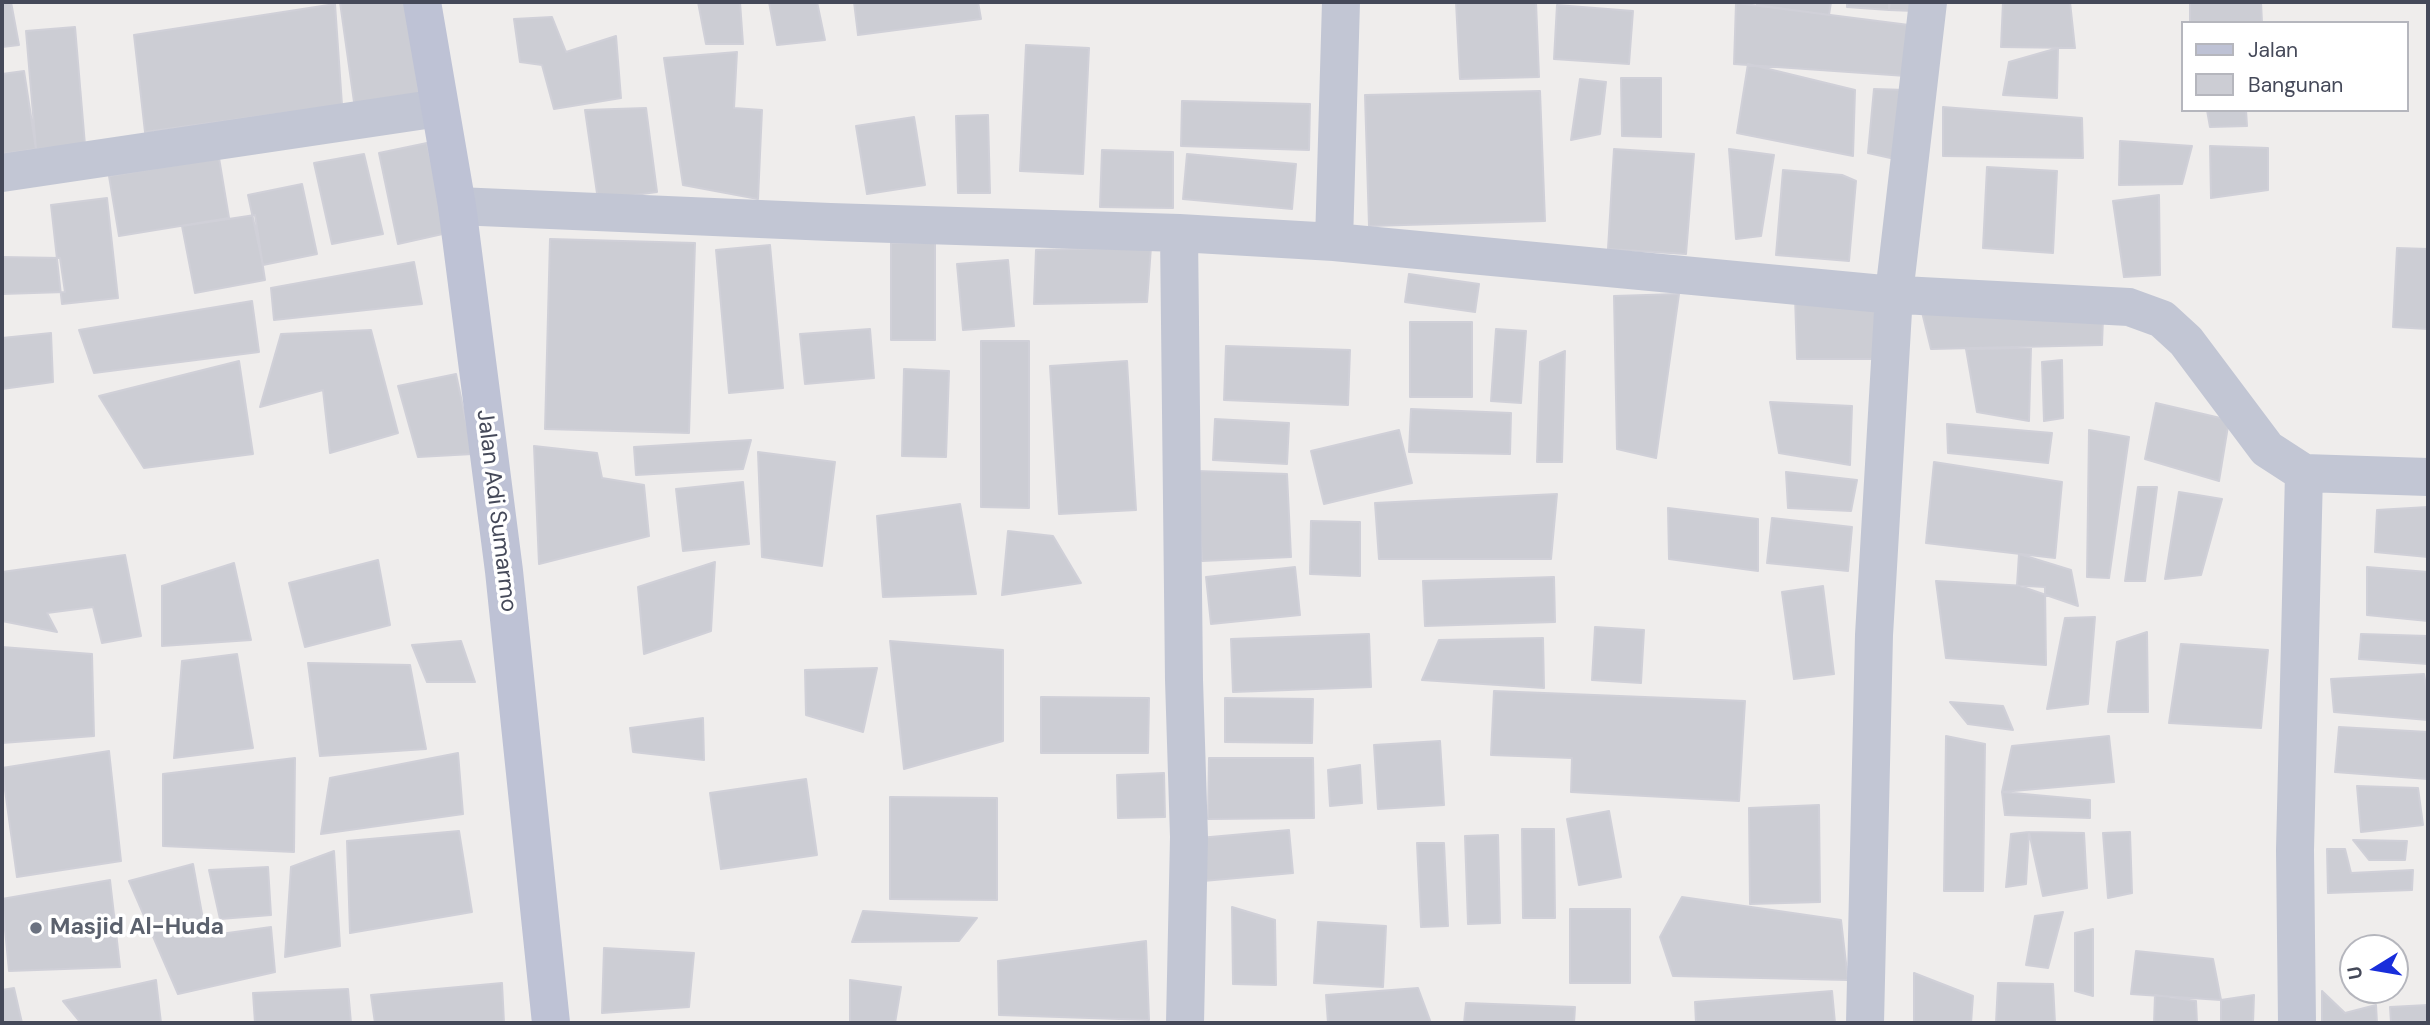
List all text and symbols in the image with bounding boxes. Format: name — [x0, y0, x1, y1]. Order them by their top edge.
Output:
legend — [2182, 21, 2409, 112]
text: Jalan — [2248, 36, 2298, 64]
text: Bangunan — [2248, 71, 2343, 99]
street label: Jalan Adi Sumarmo — [470, 408, 522, 614]
place label: Masjid Al-Huda — [50, 914, 224, 942]
marker: Masjid Al-Huda — [28, 920, 44, 936]
north arrow — [2339, 934, 2409, 1004]
text: U — [2341, 964, 2368, 982]

